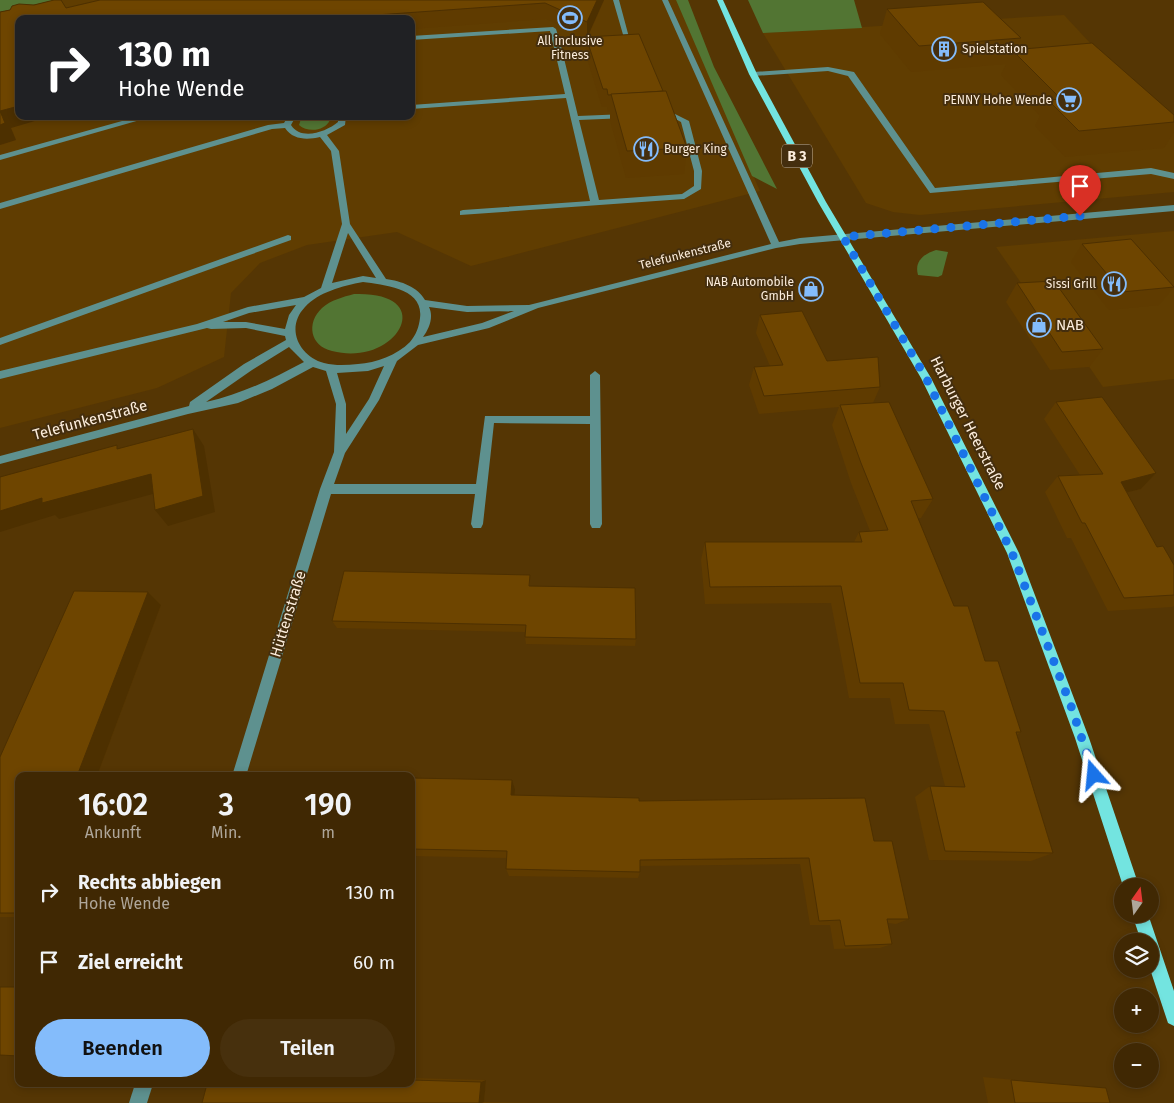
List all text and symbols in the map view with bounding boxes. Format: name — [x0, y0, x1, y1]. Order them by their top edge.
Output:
sports icon: All inclusive Fitness — [557, 5, 583, 31]
text: 130 m — [118, 33, 211, 75]
place label: All inclusive Fitness — [537, 34, 603, 62]
icon: right — [35, 35, 100, 100]
building icon: Spielstation — [931, 36, 957, 62]
place label: Spielstation — [962, 42, 1027, 56]
text: Hohe Wende — [118, 75, 245, 102]
supermarket icon: PENNY Hohe Wende — [1056, 87, 1082, 113]
place label: PENNY Hohe Wende — [943, 93, 1052, 107]
restaurant icon: Burger King — [633, 136, 659, 162]
place label: Burger King — [664, 142, 728, 156]
road number: B 3 — [782, 144, 812, 168]
pin — [1059, 165, 1101, 216]
icon: arrive — [1066, 172, 1094, 200]
street label: Telefunkenstraße — [638, 236, 732, 272]
restaurant icon: Sissi Grill — [1101, 271, 1127, 297]
place label: NAB Automobile GmbH — [706, 275, 794, 303]
shop icon: NAB Automobile GmbH — [798, 276, 824, 302]
place label: Sissi Grill — [1046, 277, 1096, 291]
shop icon: NAB — [1026, 312, 1052, 338]
place label: NAB — [1056, 316, 1084, 334]
street label: Harburger Heerstraße — [926, 353, 1010, 493]
street label: Telefunkenstraße — [31, 396, 149, 444]
street label: Hüttenstraße — [266, 569, 310, 659]
position arrow — [1067, 748, 1119, 800]
text: 16:02 — [78, 787, 148, 823]
text: 3 — [218, 787, 234, 823]
text: 190 — [304, 787, 352, 823]
text: Ankunft — [85, 823, 141, 842]
text: Min. — [211, 823, 241, 842]
text: m — [321, 823, 335, 842]
text: Rechts abbiegen — [78, 871, 221, 894]
icon: right — [35, 878, 63, 906]
north arrow — [1114, 878, 1159, 922]
map controls — [1114, 878, 1159, 1088]
text: 130 m — [345, 881, 395, 904]
text: Hohe Wende — [78, 894, 170, 913]
button: layers — [1114, 933, 1159, 978]
icon: arrive — [35, 948, 63, 976]
text: Ziel erreicht — [78, 951, 183, 974]
text: 60 m — [353, 951, 395, 974]
button: + — [1114, 988, 1159, 1033]
button: Beenden — [35, 1019, 210, 1077]
button: Teilen — [220, 1019, 395, 1077]
button: − — [1114, 1043, 1159, 1088]

